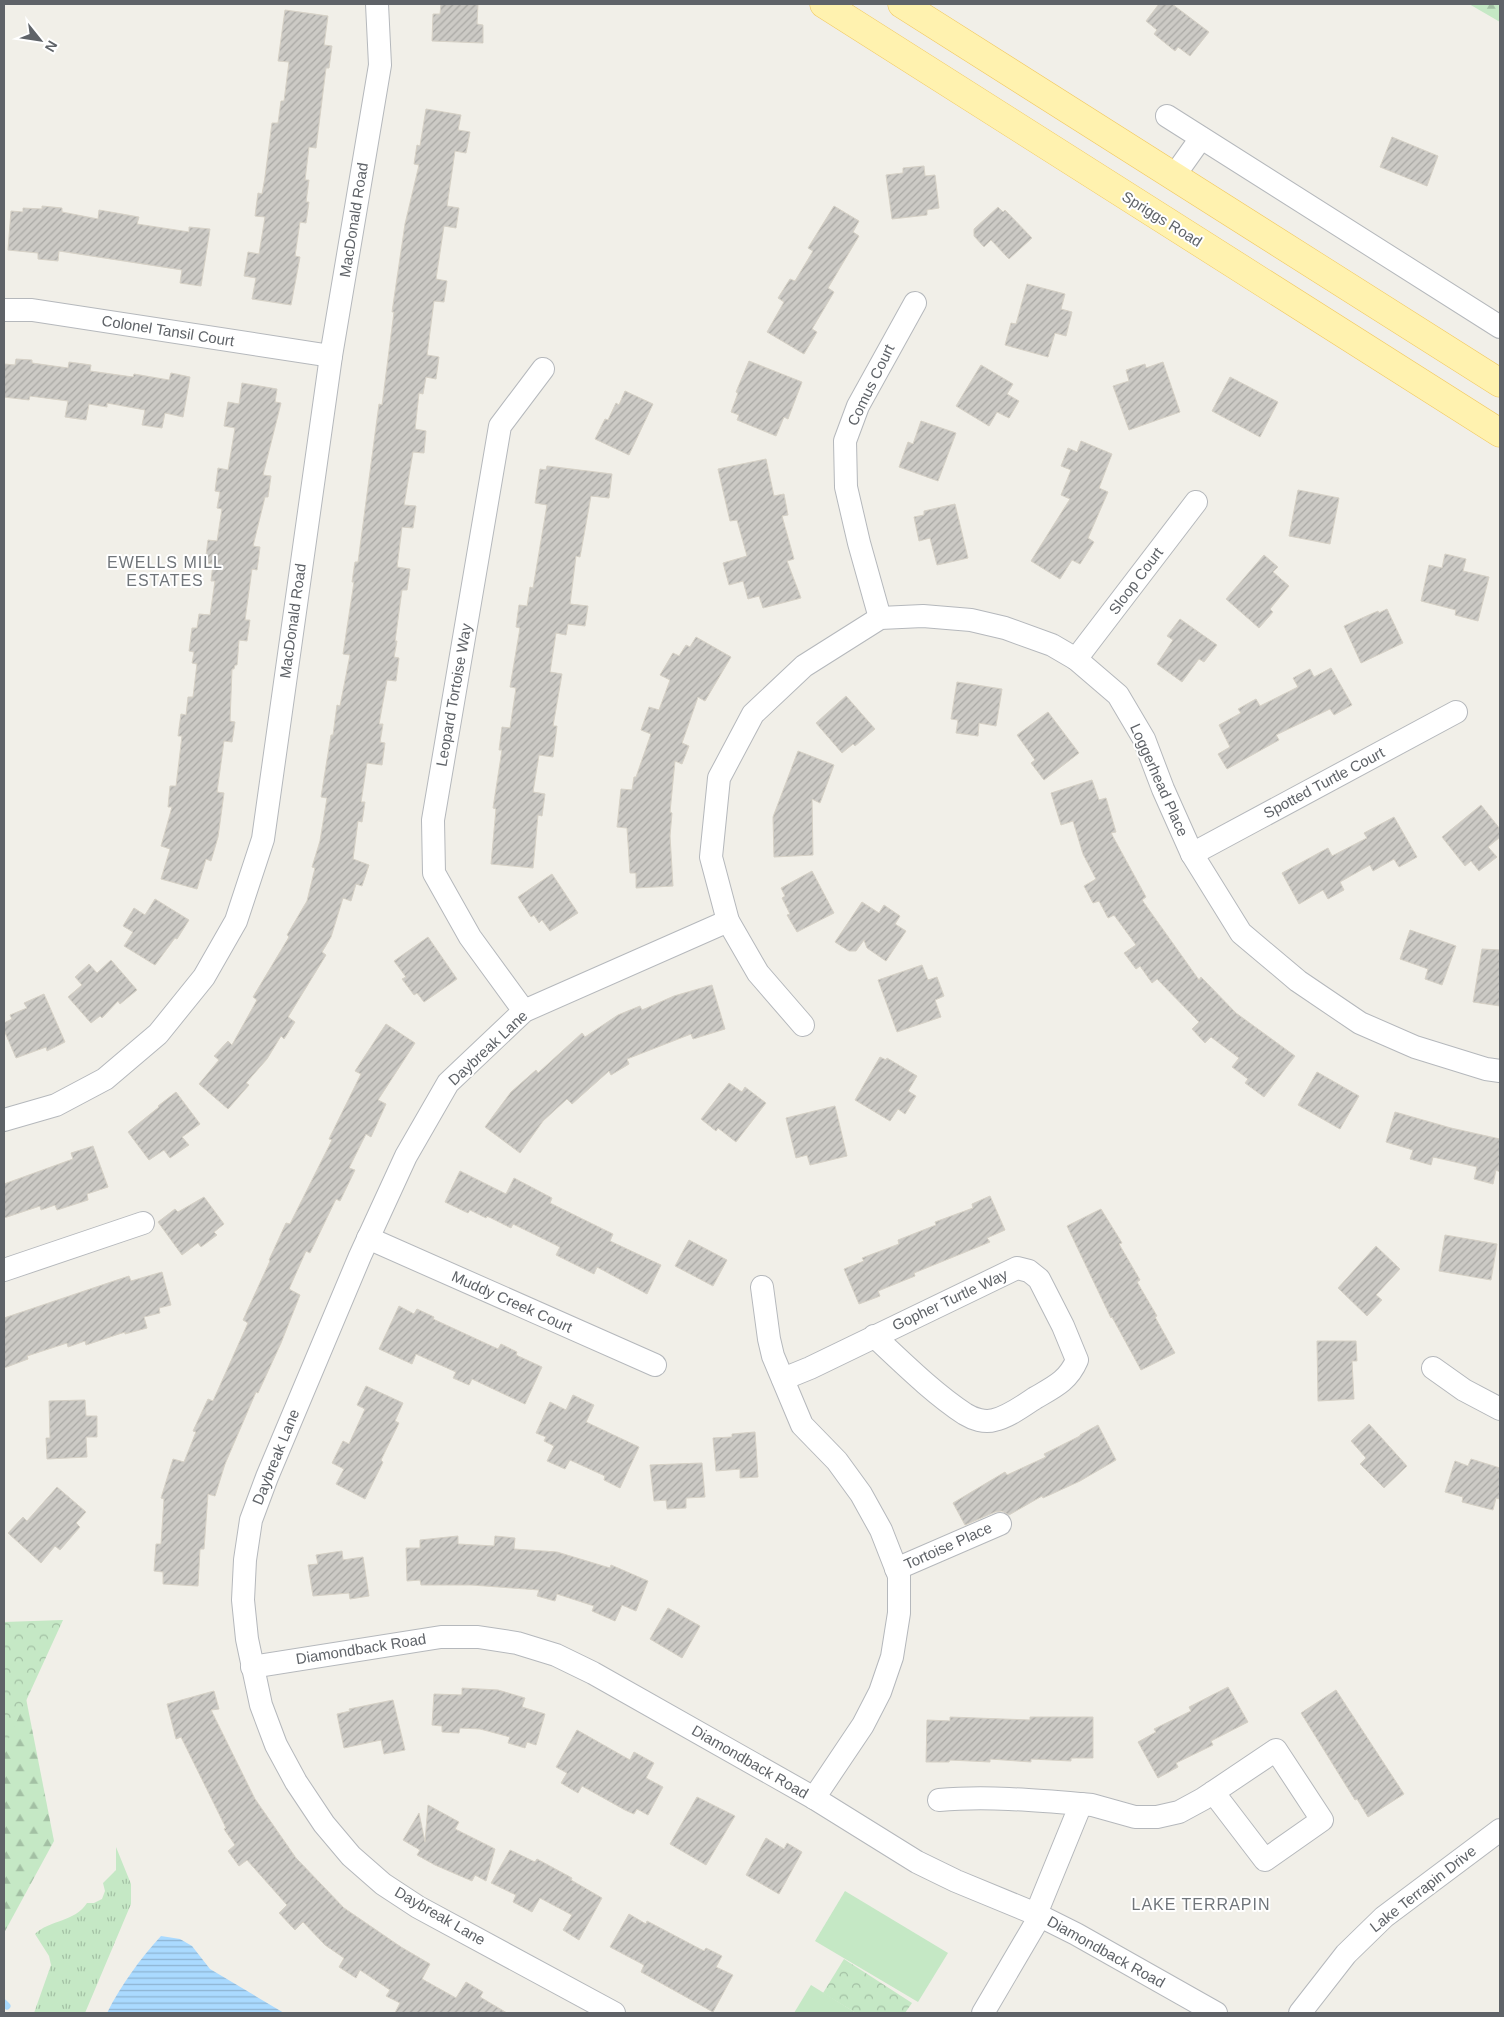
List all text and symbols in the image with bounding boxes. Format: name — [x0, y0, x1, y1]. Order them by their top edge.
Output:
north arrow — [15, 15, 65, 65]
text: N — [42, 38, 61, 55]
street label: MacDonald Road — [336, 161, 371, 278]
street label: Spriggs Road — [1119, 187, 1205, 250]
street label: Colonel Tansil Court — [101, 312, 236, 350]
street label: Comus Court — [844, 341, 898, 428]
street label: Sloop Court — [1105, 543, 1167, 617]
district label: EWELLS MILL ESTATES — [107, 554, 223, 589]
street label: MacDonald Road — [276, 562, 309, 680]
street label: Leopard Tortoise Way — [433, 622, 475, 768]
street label: Loggerhead Place — [1127, 721, 1192, 839]
street label: Spotted Turtle Court — [1261, 743, 1388, 822]
street label: Daybreak Lane — [445, 1007, 531, 1089]
street label: Gopher Turtle Way — [889, 1265, 1011, 1334]
street label: Muddy Creek Court — [449, 1267, 576, 1336]
street label: Daybreak Lane — [249, 1406, 302, 1507]
street label: Tortoise Place — [901, 1519, 994, 1572]
street label: Diamondback Road — [295, 1630, 427, 1667]
street label: Diamondback Road — [689, 1721, 812, 1802]
street label: Lake Terrapin Drive — [1366, 1842, 1479, 1935]
street label: Daybreak Lane — [392, 1883, 489, 1948]
district label: LAKE TERRAPIN — [1132, 1896, 1270, 1913]
street label: Diamondback Road — [1045, 1912, 1168, 1991]

